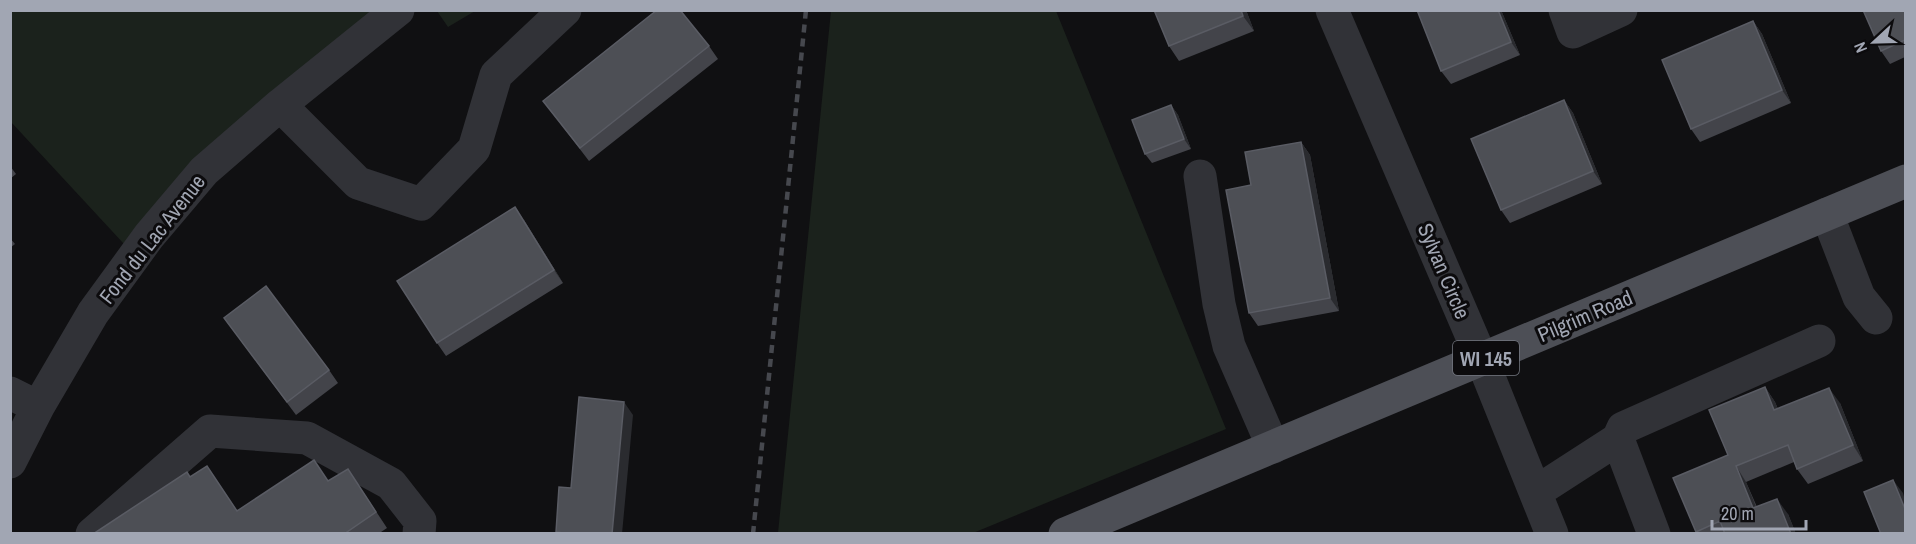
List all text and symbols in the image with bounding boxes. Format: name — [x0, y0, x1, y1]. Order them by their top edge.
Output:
north arrow — [1844, 12, 1904, 72]
text: N — [1848, 39, 1872, 56]
street label: Fond du Lac Avenue — [92, 168, 212, 310]
street label: Sylvan Circle — [1411, 219, 1477, 323]
street label: Pilgrim Road — [1533, 283, 1637, 349]
road number: WI 145 — [1453, 341, 1519, 375]
scale bar — [1712, 493, 1806, 531]
text: 20 m — [1721, 501, 1754, 526]

